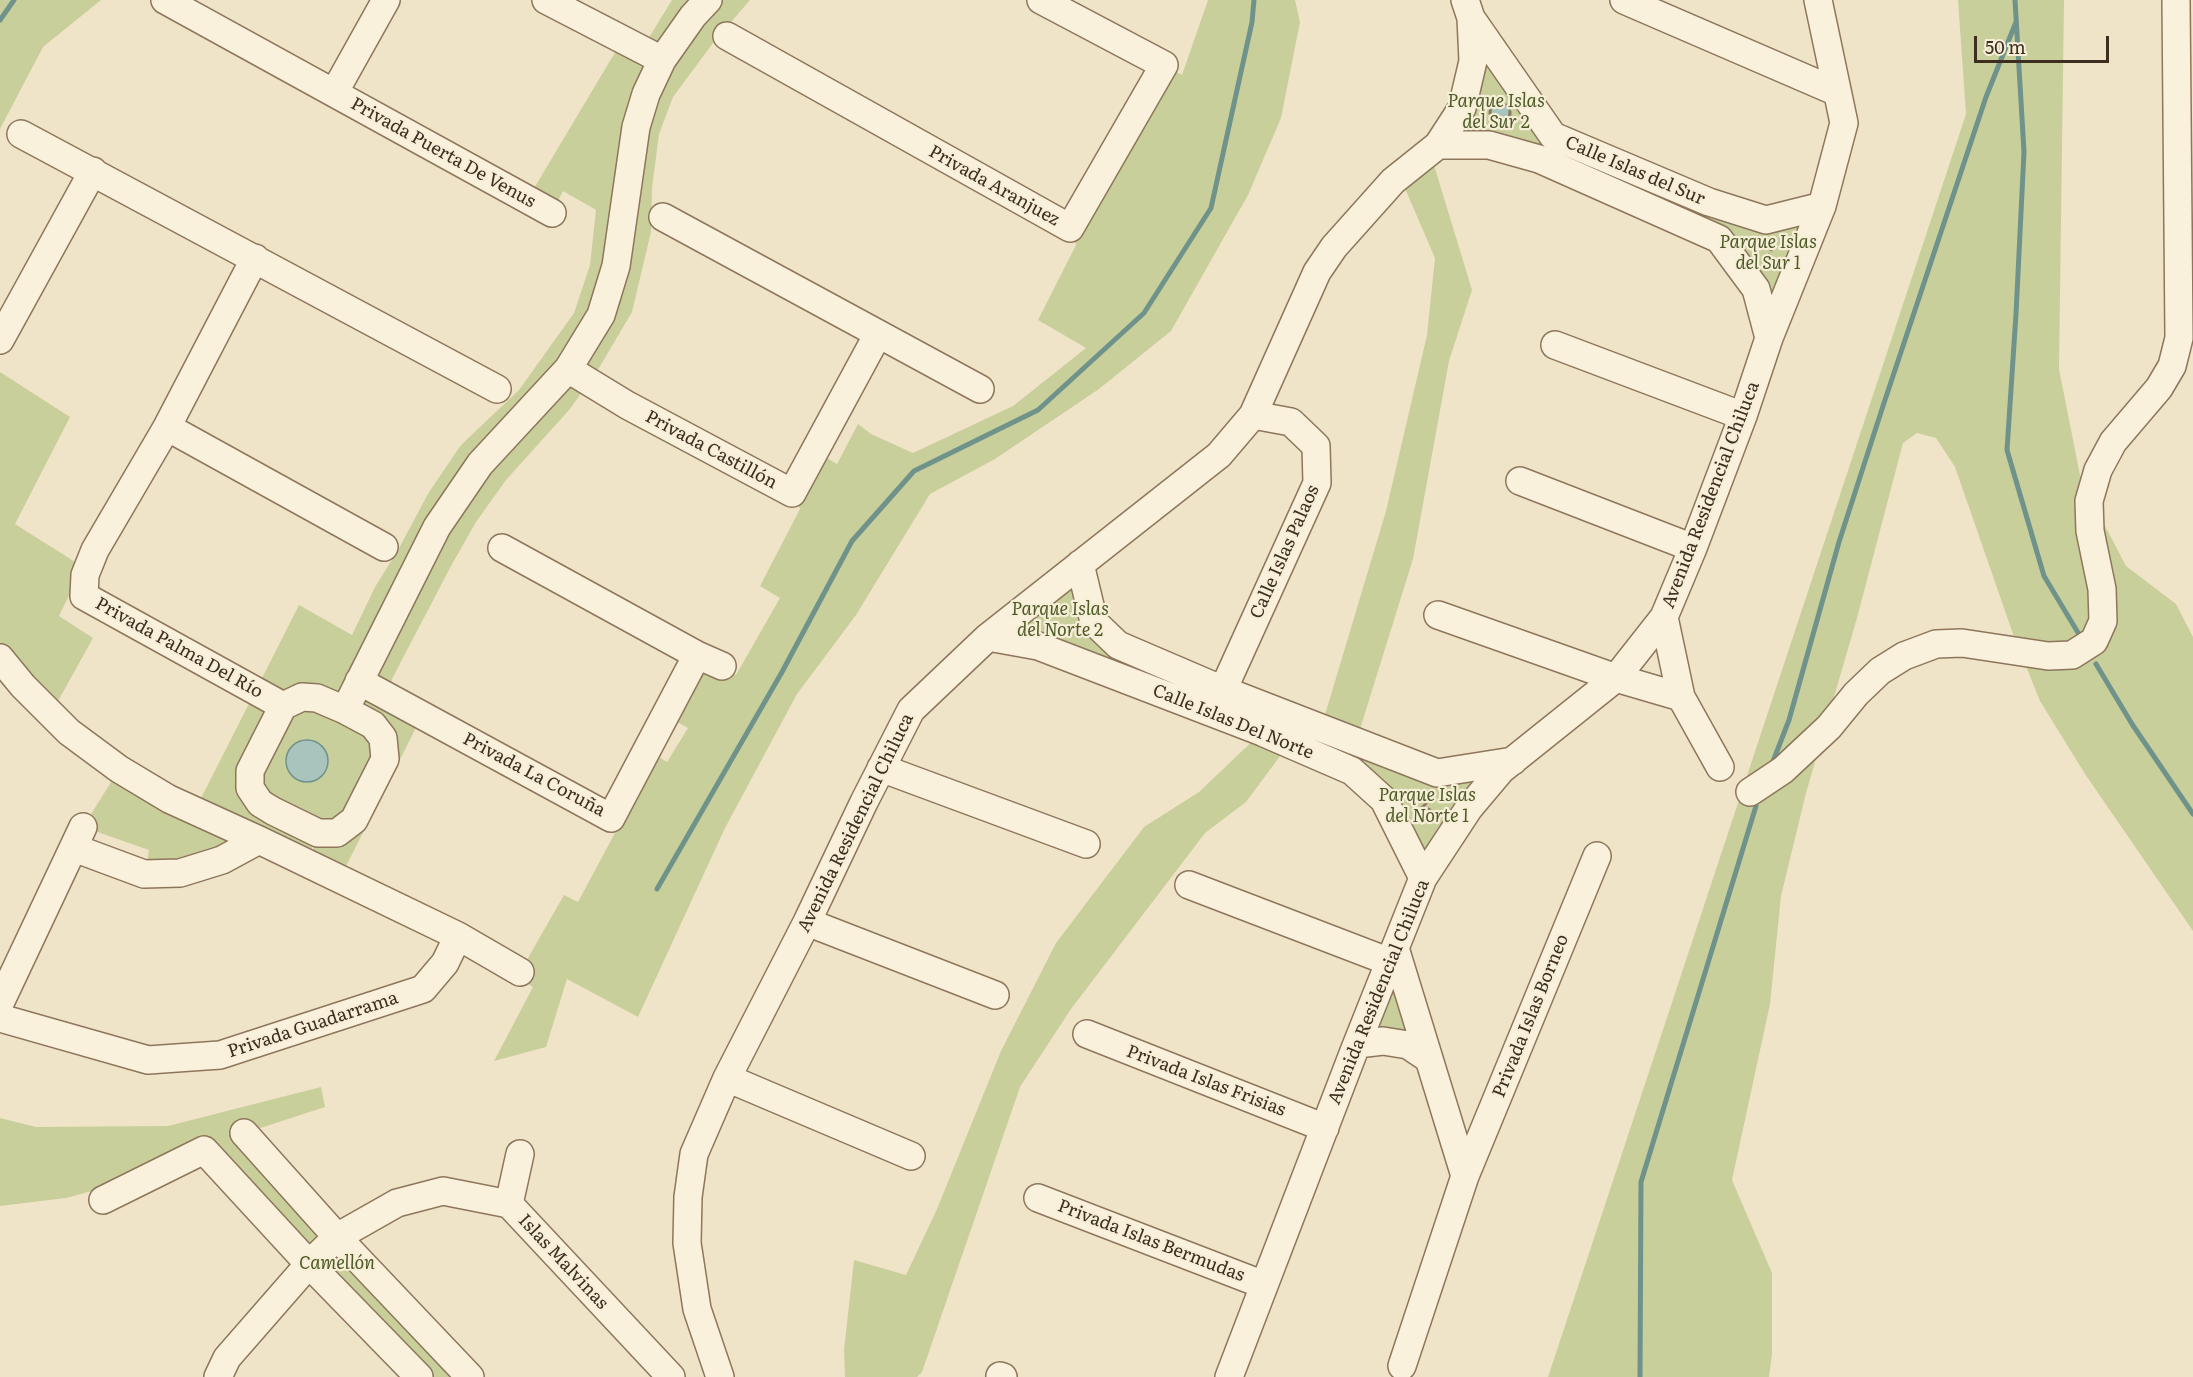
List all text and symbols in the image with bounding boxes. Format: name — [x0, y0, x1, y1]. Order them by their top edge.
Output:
scale bar — [1977, 24, 2112, 62]
text: 50 m — [1985, 33, 2026, 60]
park label: Parque Islas del Sur 2 — [1447, 91, 1545, 134]
street label: Privada Puerta De Venus — [347, 93, 539, 213]
street label: Calle Islas del Sur — [1562, 132, 1708, 210]
street label: Privada Aranjuez — [925, 141, 1063, 231]
park label: Parque Islas del Sur 1 — [1719, 232, 1817, 274]
street label: Avenida Residencial Chiluca — [1658, 379, 1764, 611]
street label: Privada Castillón — [641, 406, 781, 494]
street label: Calle Islas Palaos — [1246, 482, 1324, 622]
street label: Privada Palma Del Río — [91, 593, 267, 703]
park label: Parque Islas del Norte 2 — [1011, 599, 1109, 642]
street label: Calle Islas Del Norte — [1149, 680, 1317, 764]
street label: Avenida Residencial Chiluca — [793, 710, 919, 936]
street label: Privada La Coruña — [459, 728, 609, 822]
park label: Parque Islas del Norte 1 — [1378, 785, 1476, 828]
street label: Avenida Residencial Chiluca — [1324, 876, 1434, 1108]
street label: Privada Islas Borneo — [1488, 931, 1574, 1101]
street label: Privada Guadarrama — [225, 987, 401, 1063]
street label: Privada Islas Frisias — [1123, 1041, 1289, 1121]
street label: Privada Islas Bermudas — [1054, 1195, 1248, 1287]
street label: Islas Malvinas — [514, 1210, 612, 1314]
park label: Camellón — [299, 1253, 375, 1275]

